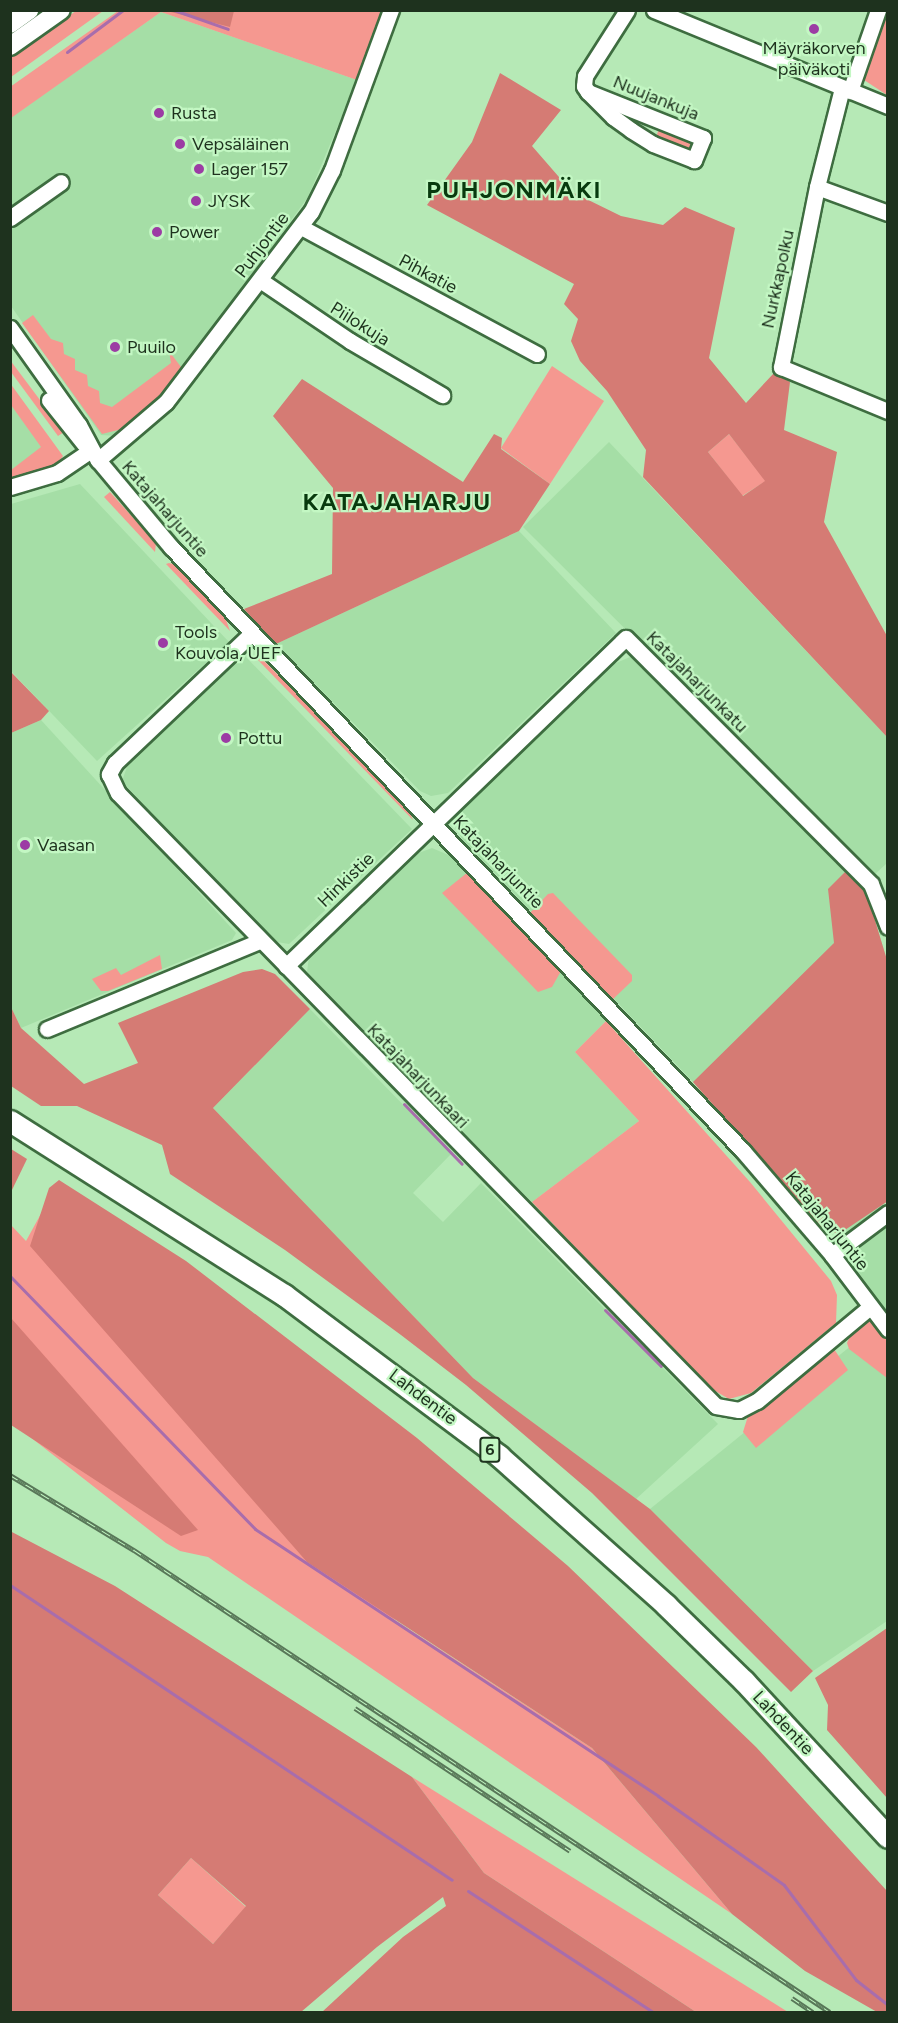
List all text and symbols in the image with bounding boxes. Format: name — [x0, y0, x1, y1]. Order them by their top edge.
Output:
marker: Mäyräkorven päiväkoti — [807, 22, 821, 36]
place label: Mäyräkorven päiväkoti — [762, 38, 866, 80]
street label: Nuujankuja — [610, 71, 702, 125]
place label: Rusta — [171, 102, 217, 124]
marker: Rusta — [152, 106, 166, 120]
place label: Vepsäläinen — [192, 133, 289, 155]
marker: Vepsäläinen — [173, 137, 187, 151]
place label: Lager 157 — [211, 158, 288, 180]
marker: Lager 157 — [192, 162, 206, 176]
district label: PUHJONMÄKI — [426, 176, 602, 204]
place label: JYSK — [208, 190, 250, 212]
marker: JYSK — [189, 194, 203, 208]
street label: Puhjontie — [230, 208, 294, 282]
place label: Power — [169, 221, 219, 243]
marker: Power — [150, 225, 164, 239]
street label: Nurkkapolku — [757, 228, 799, 330]
street label: Pihkatie — [395, 250, 461, 298]
street label: Piilokuja — [326, 297, 394, 351]
place label: Puuilo — [127, 336, 176, 358]
marker: Puuilo — [108, 340, 122, 354]
street label: Katajaharjuntie — [117, 456, 213, 562]
district label: KATAJAHARJU — [302, 488, 492, 516]
place label: Tools Kouvola, UEF — [175, 622, 281, 664]
street label: Katajaharjunkatu — [642, 627, 752, 737]
marker: Tools Kouvola, UEF — [156, 636, 170, 650]
place label: Pottu — [238, 727, 282, 749]
marker: Pottu — [219, 731, 233, 745]
street label: Katajaharjuntie — [448, 811, 548, 913]
place label: Vaasan — [37, 834, 95, 856]
marker: Vaasan — [18, 838, 32, 852]
street label: Hinkistie — [313, 848, 379, 912]
street label: Katajaharjunkaari — [363, 1019, 473, 1133]
street label: Katajaharjuntie — [781, 1167, 873, 1275]
street label: Lahdentie — [385, 1364, 461, 1430]
road number: 6 — [478, 1437, 502, 1463]
street label: Lahdentie — [748, 1686, 818, 1760]

